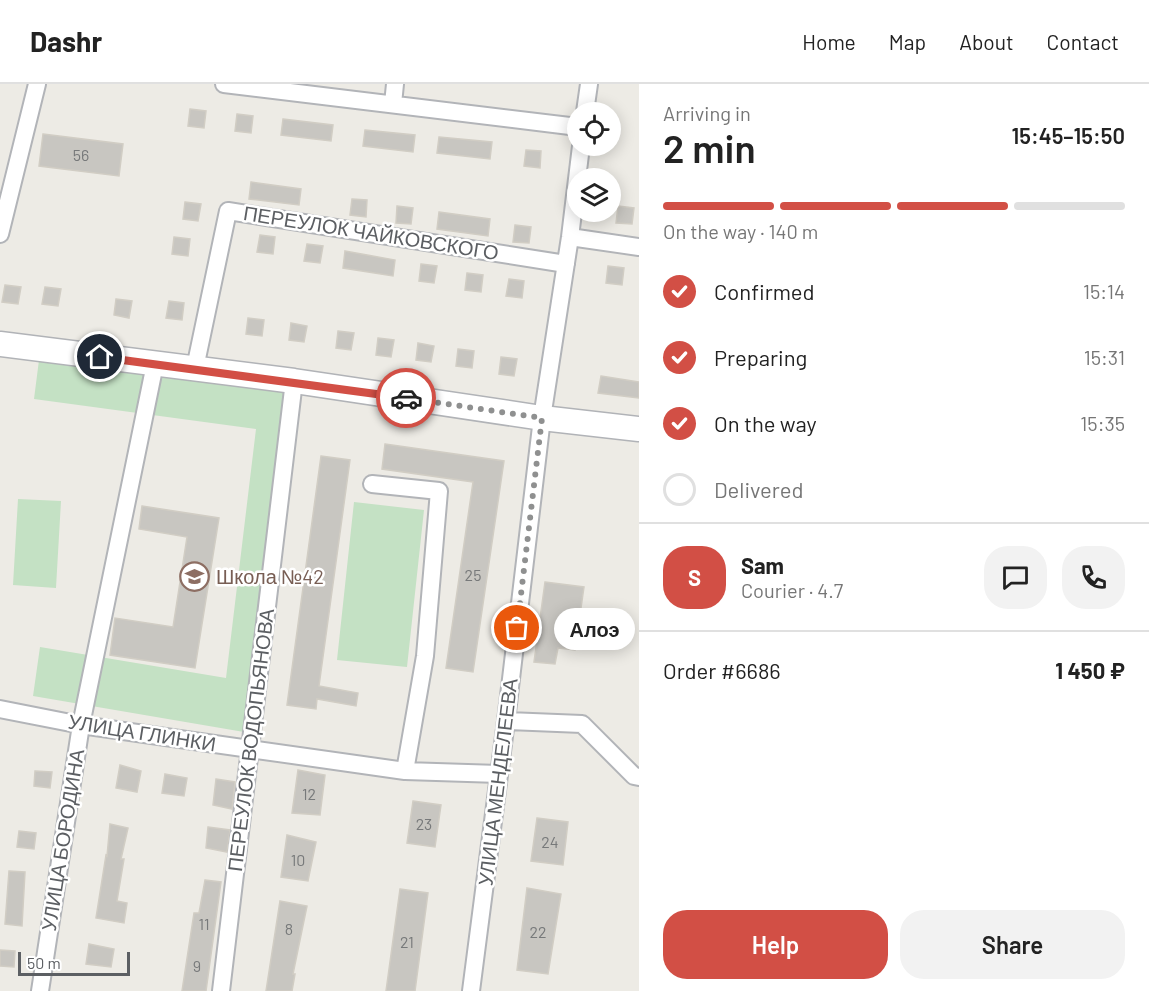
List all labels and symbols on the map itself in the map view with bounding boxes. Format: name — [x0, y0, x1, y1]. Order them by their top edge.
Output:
house number: 56 — [73, 145, 89, 164]
street label: ПЕРЕУЛОК ЧАЙКОВСКОГО — [242, 200, 501, 264]
pin — [74, 331, 125, 382]
courier — [376, 368, 436, 428]
school or university icon: Школа №42 — [179, 561, 211, 593]
place label: Школа №42 — [216, 564, 324, 588]
house number: 25 — [465, 565, 481, 584]
pin — [491, 602, 542, 653]
street label: ПЕРЕУЛОК ВОДОПЬЯНОВА — [222, 606, 278, 873]
callout: Алоэ — [553, 607, 634, 649]
street label: УЛИЦА МЕНДЕЛЕЕВА — [472, 676, 522, 887]
street label: УЛИЦА ГЛИНКИ — [67, 708, 218, 756]
street label: УЛИЦА БОРОДИНА — [36, 747, 88, 933]
house number: 12 — [302, 784, 316, 803]
house number: 23 — [416, 814, 432, 833]
house number: 24 — [541, 832, 559, 851]
house number: 10 — [291, 850, 305, 869]
house number: 11 — [198, 914, 210, 933]
house number: 8 — [285, 919, 293, 938]
house number: 22 — [529, 922, 547, 941]
house number: 21 — [400, 932, 414, 951]
scale bar — [18, 949, 130, 976]
house number: 9 — [193, 956, 201, 975]

